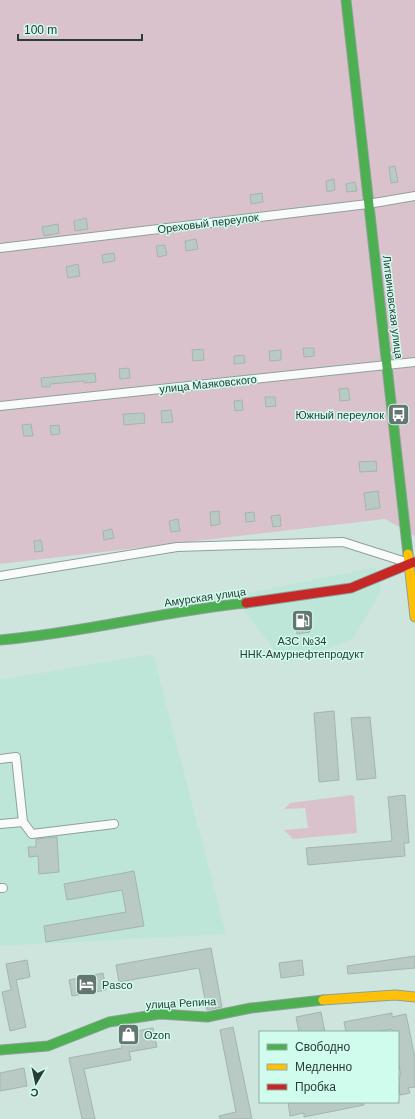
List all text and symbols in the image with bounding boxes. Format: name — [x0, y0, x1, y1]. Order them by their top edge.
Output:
scale bar — [18, 16, 142, 42]
text: 100 m — [24, 23, 57, 37]
street label: Ореховый переулок — [157, 211, 259, 235]
street label: Литвиновская улица — [381, 255, 405, 360]
street label: улица Маяковского — [159, 373, 257, 395]
bus stop icon: Южный переулок — [386, 402, 412, 428]
place label: Южный переулок — [295, 409, 384, 421]
street label: Амурская улица — [163, 585, 248, 609]
fuel station icon: АЗС №34 ННК-Амурнефтепродукт — [289, 608, 315, 634]
place label: АЗС №34 ННК-Амурнефтепродукт — [240, 635, 364, 660]
hotel icon: Pasco — [74, 972, 100, 998]
place label: Pasco — [102, 979, 133, 991]
street label: улица Репина — [145, 995, 217, 1011]
shop icon: Ozon — [115, 1022, 141, 1048]
place label: Ozon — [144, 1029, 170, 1041]
legend — [259, 1031, 399, 1103]
text: Свободно — [295, 1040, 350, 1054]
text: Медленно — [295, 1060, 352, 1074]
north arrow — [16, 1063, 56, 1103]
text: Пробка — [295, 1080, 336, 1094]
text: С — [30, 1086, 39, 1099]

